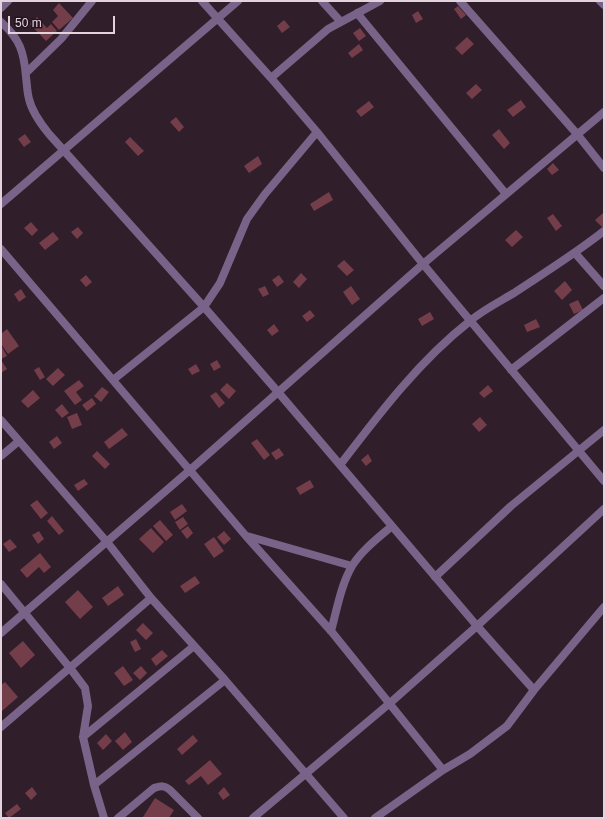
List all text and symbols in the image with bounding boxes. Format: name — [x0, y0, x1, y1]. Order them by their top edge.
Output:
scale bar — [10, 8, 117, 34]
text: 50 m — [15, 16, 42, 30]

